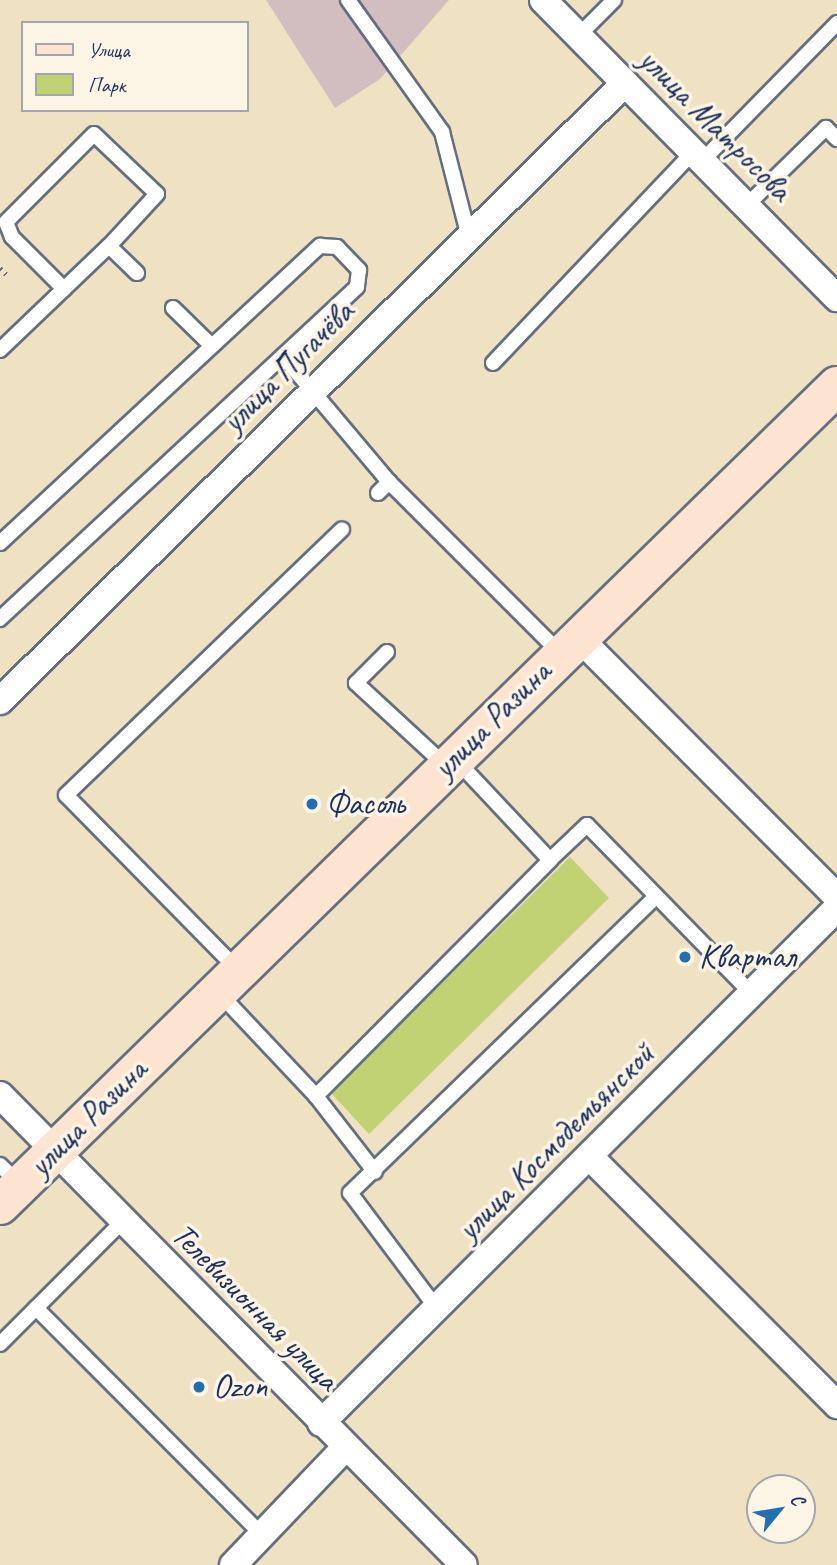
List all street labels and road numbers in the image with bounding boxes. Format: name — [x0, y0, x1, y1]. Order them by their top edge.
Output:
street label: улица Матросова — [631, 41, 799, 209]
street label: улица Пугачёва — [213, 292, 363, 442]
street label: улица Разина — [425, 653, 559, 787]
street label: улица Космодемьянской — [449, 1035, 663, 1249]
street label: улица Разина — [21, 1051, 155, 1185]
street label: Телевизионная улица — [162, 1214, 348, 1400]

